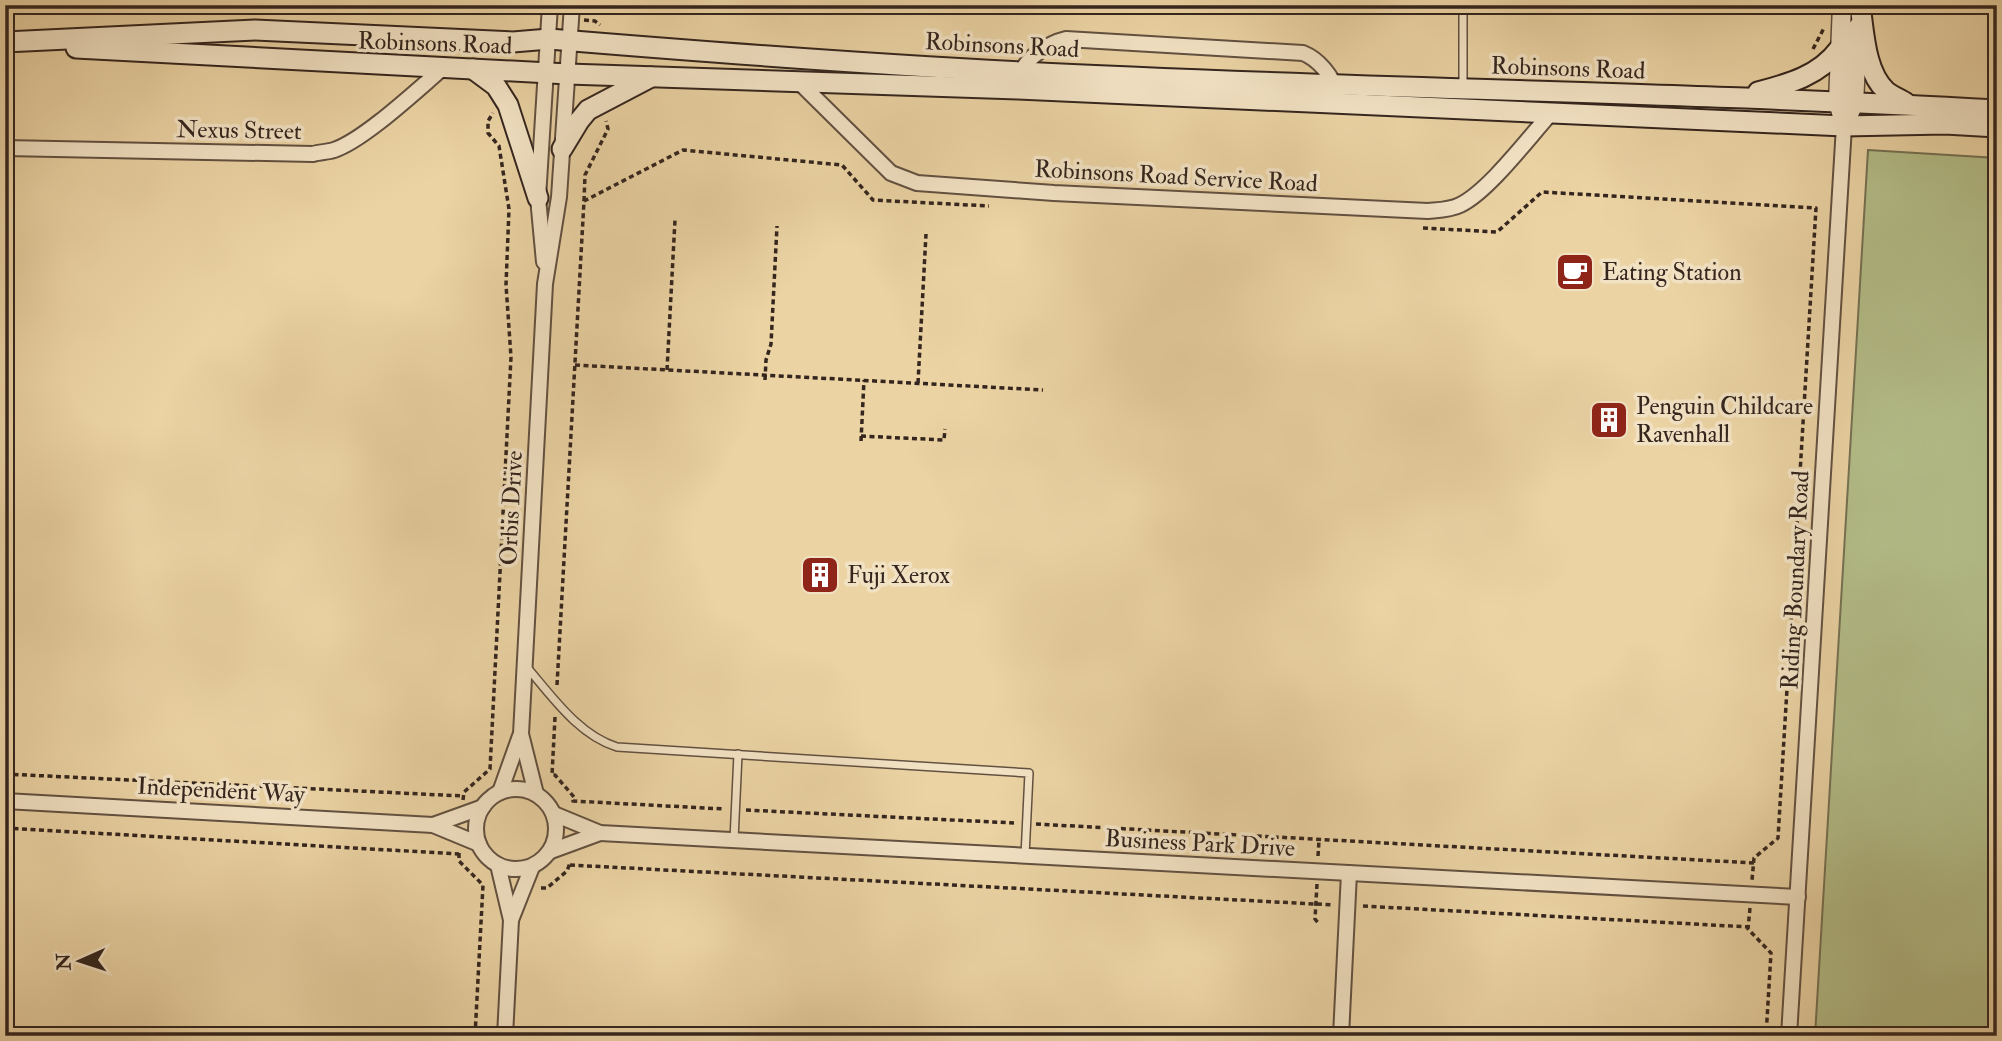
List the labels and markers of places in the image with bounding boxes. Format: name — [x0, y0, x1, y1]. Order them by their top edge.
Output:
cafe icon: Eating Station — [1554, 251, 1596, 293]
place label: Eating Station — [1602, 257, 1742, 288]
place label: Penguin Childcare Ravenhall — [1636, 391, 1813, 450]
building icon: Penguin Childcare Ravenhall — [1588, 399, 1630, 441]
building icon: Fuji Xerox — [799, 554, 841, 596]
place label: Fuji Xerox — [847, 560, 950, 591]

